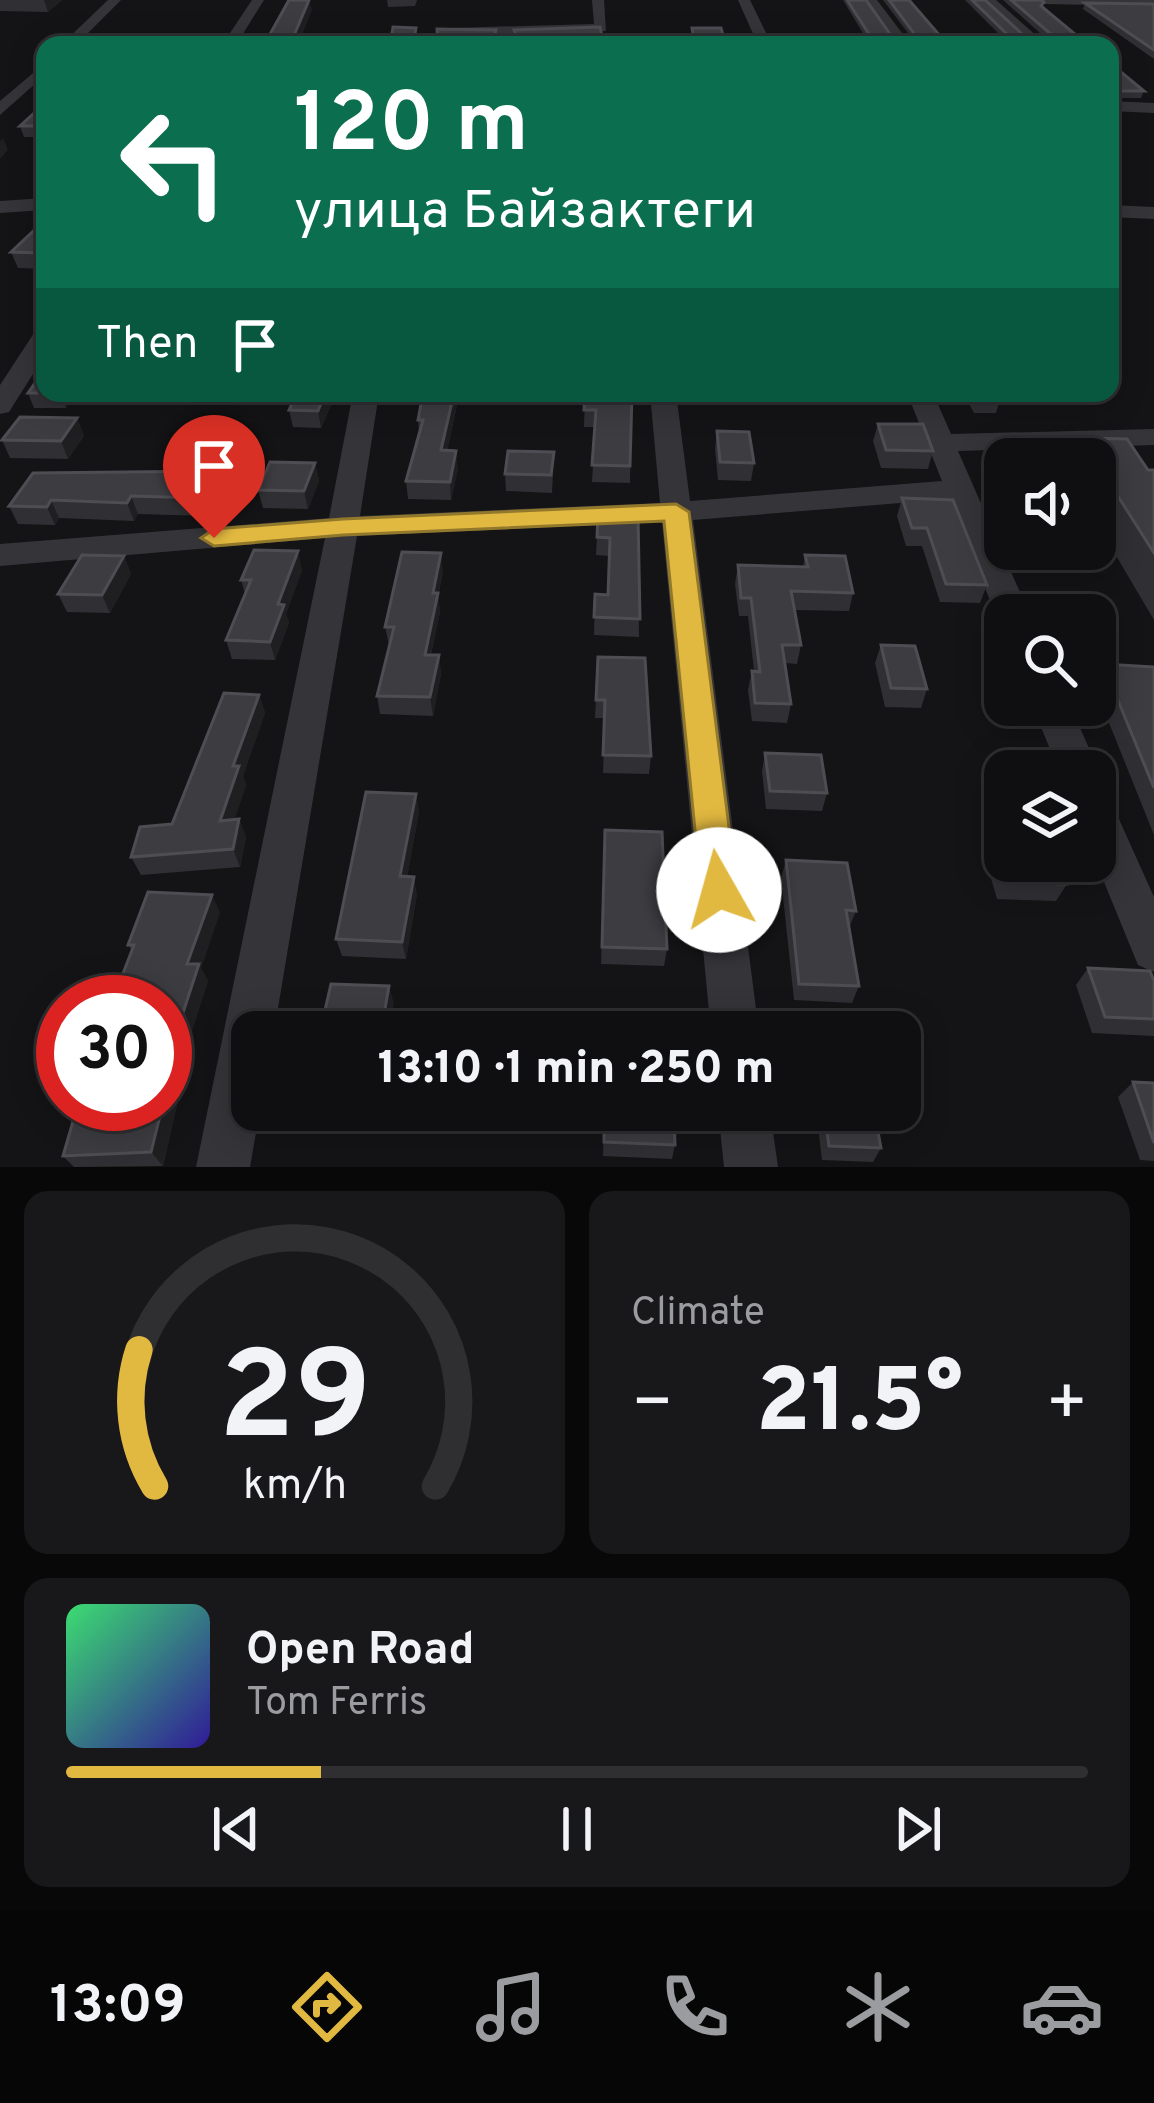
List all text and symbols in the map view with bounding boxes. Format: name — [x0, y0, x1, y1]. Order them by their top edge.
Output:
text: 120 m — [294, 75, 529, 181]
icon: left — [96, 84, 252, 240]
text: улица Байзактеги — [294, 179, 756, 248]
icon: arrive — [222, 312, 288, 378]
text: Then — [96, 317, 198, 374]
pin — [163, 415, 265, 538]
icon: arrive — [181, 433, 247, 499]
map controls — [984, 438, 1116, 882]
button: sound — [984, 438, 1116, 570]
button: search — [984, 594, 1116, 726]
button: layers — [984, 750, 1116, 882]
position arrow — [656, 827, 782, 953]
speed limit sign: 30 — [36, 975, 192, 1131]
text: 13:10 · 1 min · 250 m — [378, 1042, 774, 1099]
text: Climate — [631, 1290, 765, 1339]
text: 29 — [218, 1325, 371, 1483]
text: 21.5° — [756, 1350, 963, 1463]
text: − — [631, 1365, 674, 1448]
text: + — [1045, 1365, 1088, 1448]
text: km/h — [242, 1459, 347, 1513]
text: Open Road — [246, 1623, 474, 1680]
text: Tom Ferris — [246, 1680, 427, 1729]
icon: previous — [203, 1796, 269, 1862]
icon: pause — [544, 1796, 610, 1862]
icon: next — [885, 1796, 951, 1862]
icon: directions — [285, 1965, 369, 2049]
icon: music — [469, 1965, 553, 2049]
icon: phone — [653, 1965, 737, 2049]
icon: climate — [836, 1965, 920, 2049]
icon: car — [1020, 1965, 1104, 2049]
text: 13:09 — [50, 1973, 186, 2042]

